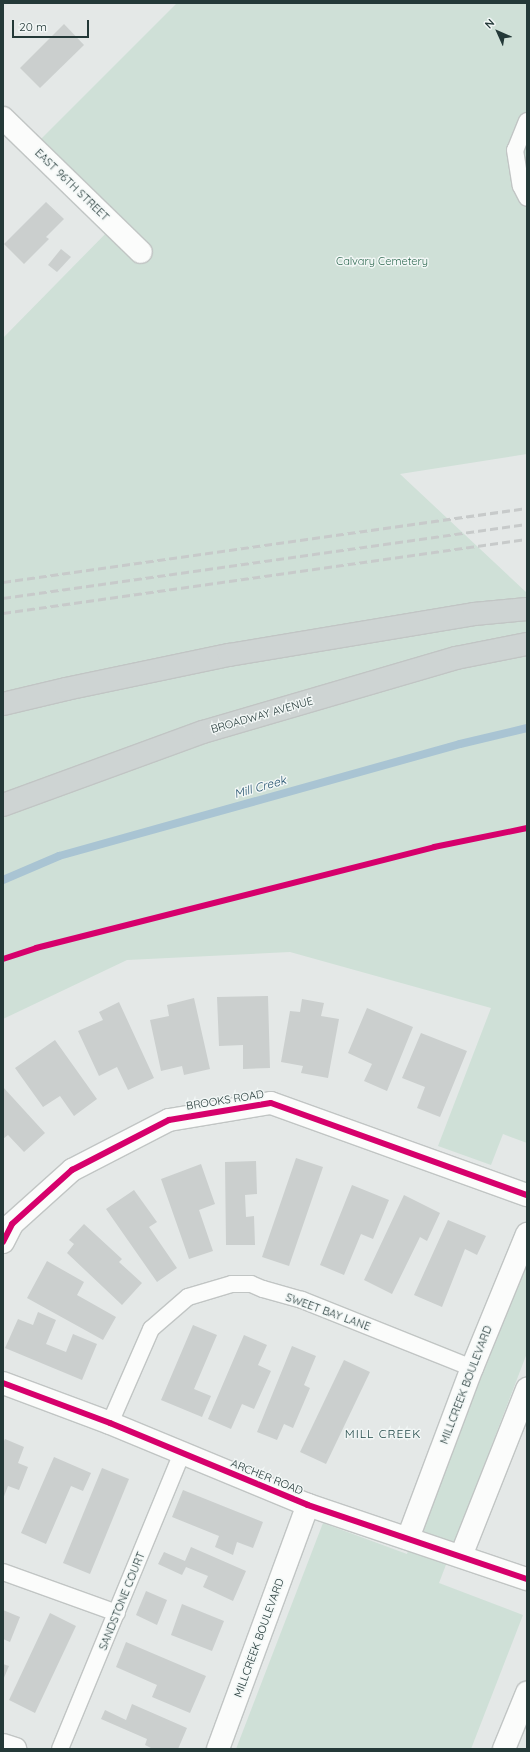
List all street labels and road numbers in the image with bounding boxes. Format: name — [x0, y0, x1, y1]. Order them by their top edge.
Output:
street label: EAST 96TH STREET — [32, 146, 112, 224]
street label: BROADWAY AVENUE — [209, 694, 315, 736]
street label: BROOKS ROAD — [185, 1087, 265, 1113]
street label: SWEET BAY LANE — [284, 1291, 372, 1333]
street label: MILLCREEK BOULEVARD — [437, 1324, 495, 1446]
street label: ARCHER ROAD — [229, 1457, 305, 1497]
street label: SANDSTONE COURT — [96, 1550, 148, 1652]
street label: MILLCREEK BOULEVARD — [231, 1577, 287, 1699]

